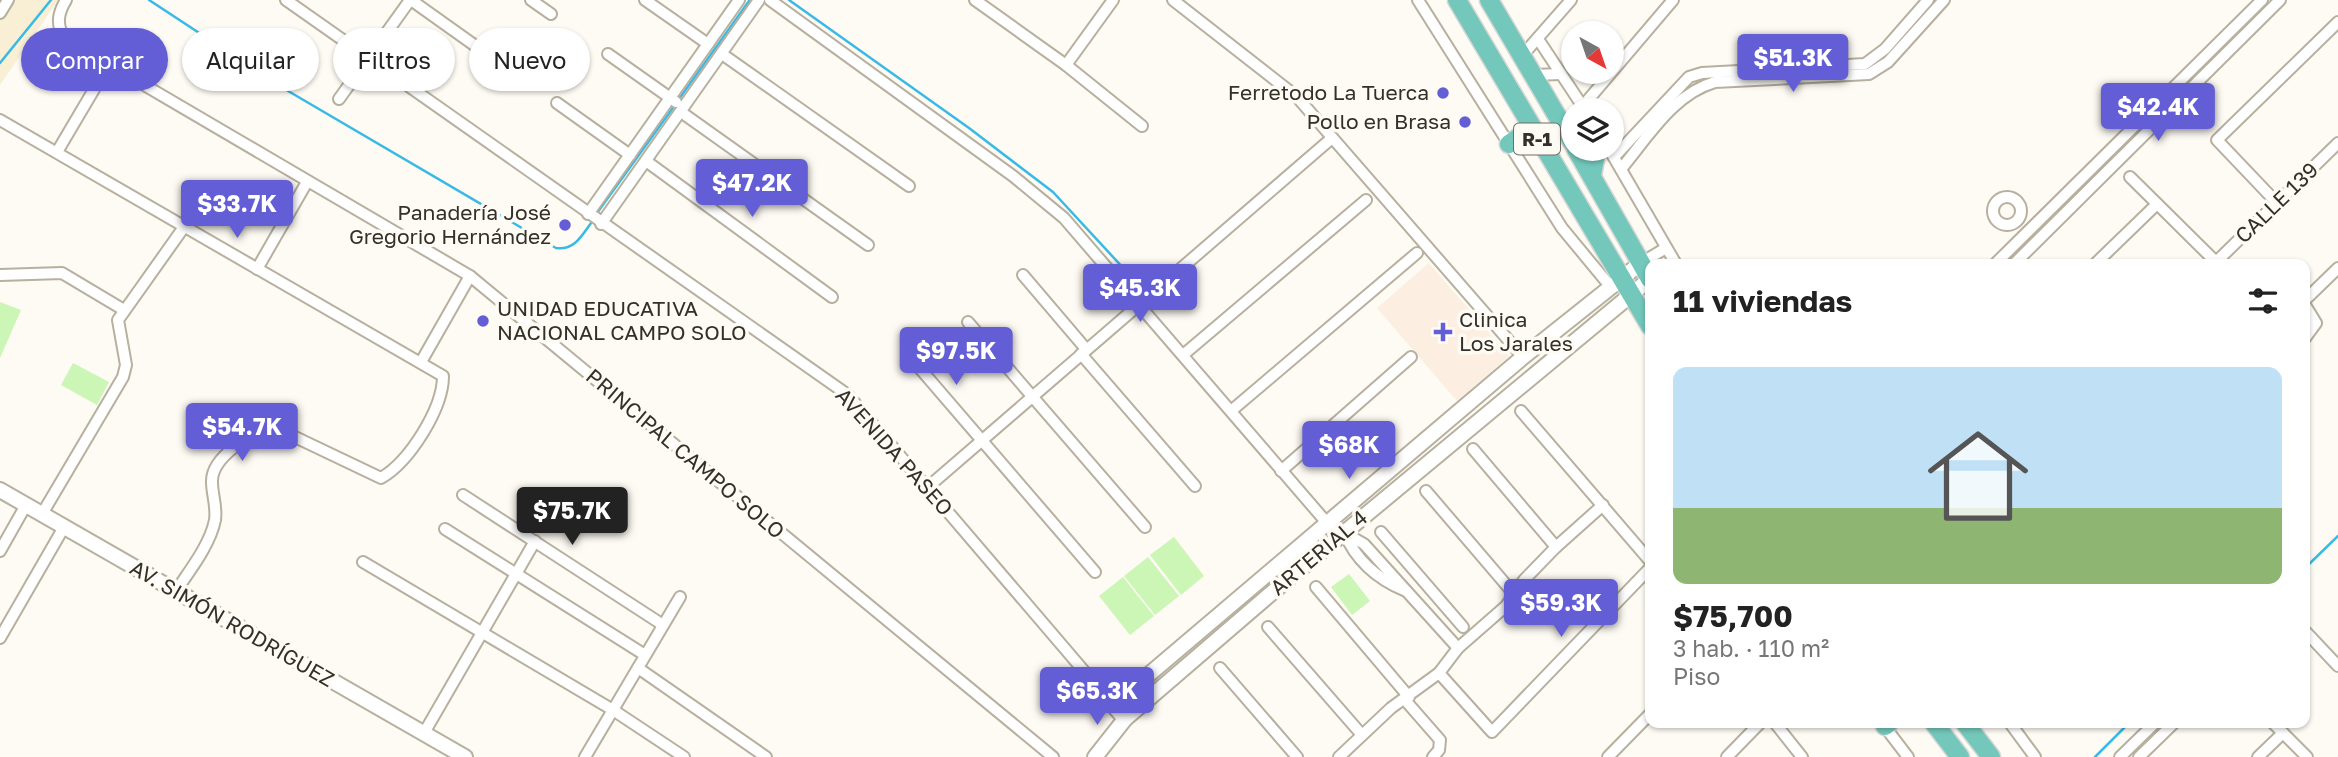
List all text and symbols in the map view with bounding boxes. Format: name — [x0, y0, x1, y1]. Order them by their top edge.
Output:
north arrow — [1561, 21, 1624, 84]
map controls — [1561, 21, 1624, 161]
chip: Comprar — [21, 28, 168, 91]
chip: Alquilar — [182, 28, 319, 91]
chip: Filtros — [333, 28, 455, 91]
chip: Nuevo — [469, 28, 590, 91]
pin: $51.3K — [1736, 34, 1850, 94]
text: $51.3K — [1753, 43, 1833, 71]
place label: Ferretodo La Tuerca — [1228, 79, 1429, 105]
pin: $42.4K — [2101, 83, 2215, 143]
marker: Ferretodo La Tuerca — [1435, 85, 1451, 101]
text: $42.4K — [2117, 92, 2199, 120]
button: layers — [1561, 98, 1624, 161]
place label: Pollo en Brasa — [1307, 108, 1451, 134]
marker: Pollo en Brasa — [1457, 114, 1473, 130]
road number: R-1 — [1514, 124, 1560, 154]
street label: CALLE 139 — [2229, 156, 2323, 248]
pin: $47.2K — [695, 160, 809, 219]
text: $47.2K — [712, 168, 792, 196]
pin: $33.7K — [180, 180, 294, 240]
text: $33.7K — [197, 189, 277, 217]
place label: Panadería José Gregorio Hernández — [349, 199, 551, 249]
marker: Panadería José Gregorio Hernández — [557, 217, 573, 233]
pin: $45.3K — [1083, 264, 1197, 324]
text: $45.3K — [1099, 273, 1181, 301]
icon: filters — [2244, 282, 2282, 320]
text: 11 viviendas — [1673, 283, 1852, 319]
place label: UNIDAD EDUCATIVA NACIONAL CAMPO SOLO — [497, 295, 746, 345]
place label: Clinica Los Jarales — [1459, 306, 1573, 356]
marker: UNIDAD EDUCATIVA NACIONAL CAMPO SOLO — [475, 313, 491, 329]
marker: Clinica Los Jarales — [1433, 322, 1453, 342]
pin: $97.5K — [899, 328, 1013, 387]
text: $97.5K — [916, 336, 996, 364]
street label: PRINCIPAL CAMPO SOLO — [581, 363, 790, 544]
street label: AVENIDA PASEO — [831, 382, 959, 521]
pin: $54.7K — [185, 404, 299, 463]
text: $54.7K — [202, 412, 282, 440]
icon: home — [1915, 413, 2041, 539]
pin: $68K — [1308, 421, 1390, 481]
text: $68K — [1318, 430, 1380, 458]
pin: $75.7K — [515, 488, 629, 547]
text: $75.7K — [533, 496, 611, 524]
street label: ARTERIAL 4 — [1264, 504, 1372, 600]
street label: AV. SIMÓN RODRÍGUEZ — [126, 554, 339, 692]
pin: $59.3K — [1504, 580, 1618, 639]
text: $59.3K — [1520, 588, 1602, 616]
text: $75,700 — [1673, 598, 1793, 634]
text: 3 hab. · 110 m² — [1673, 634, 1829, 662]
text: Piso — [1673, 662, 1720, 690]
pin: $65.3K — [1040, 668, 1154, 727]
text: $65.3K — [1056, 676, 1138, 704]

